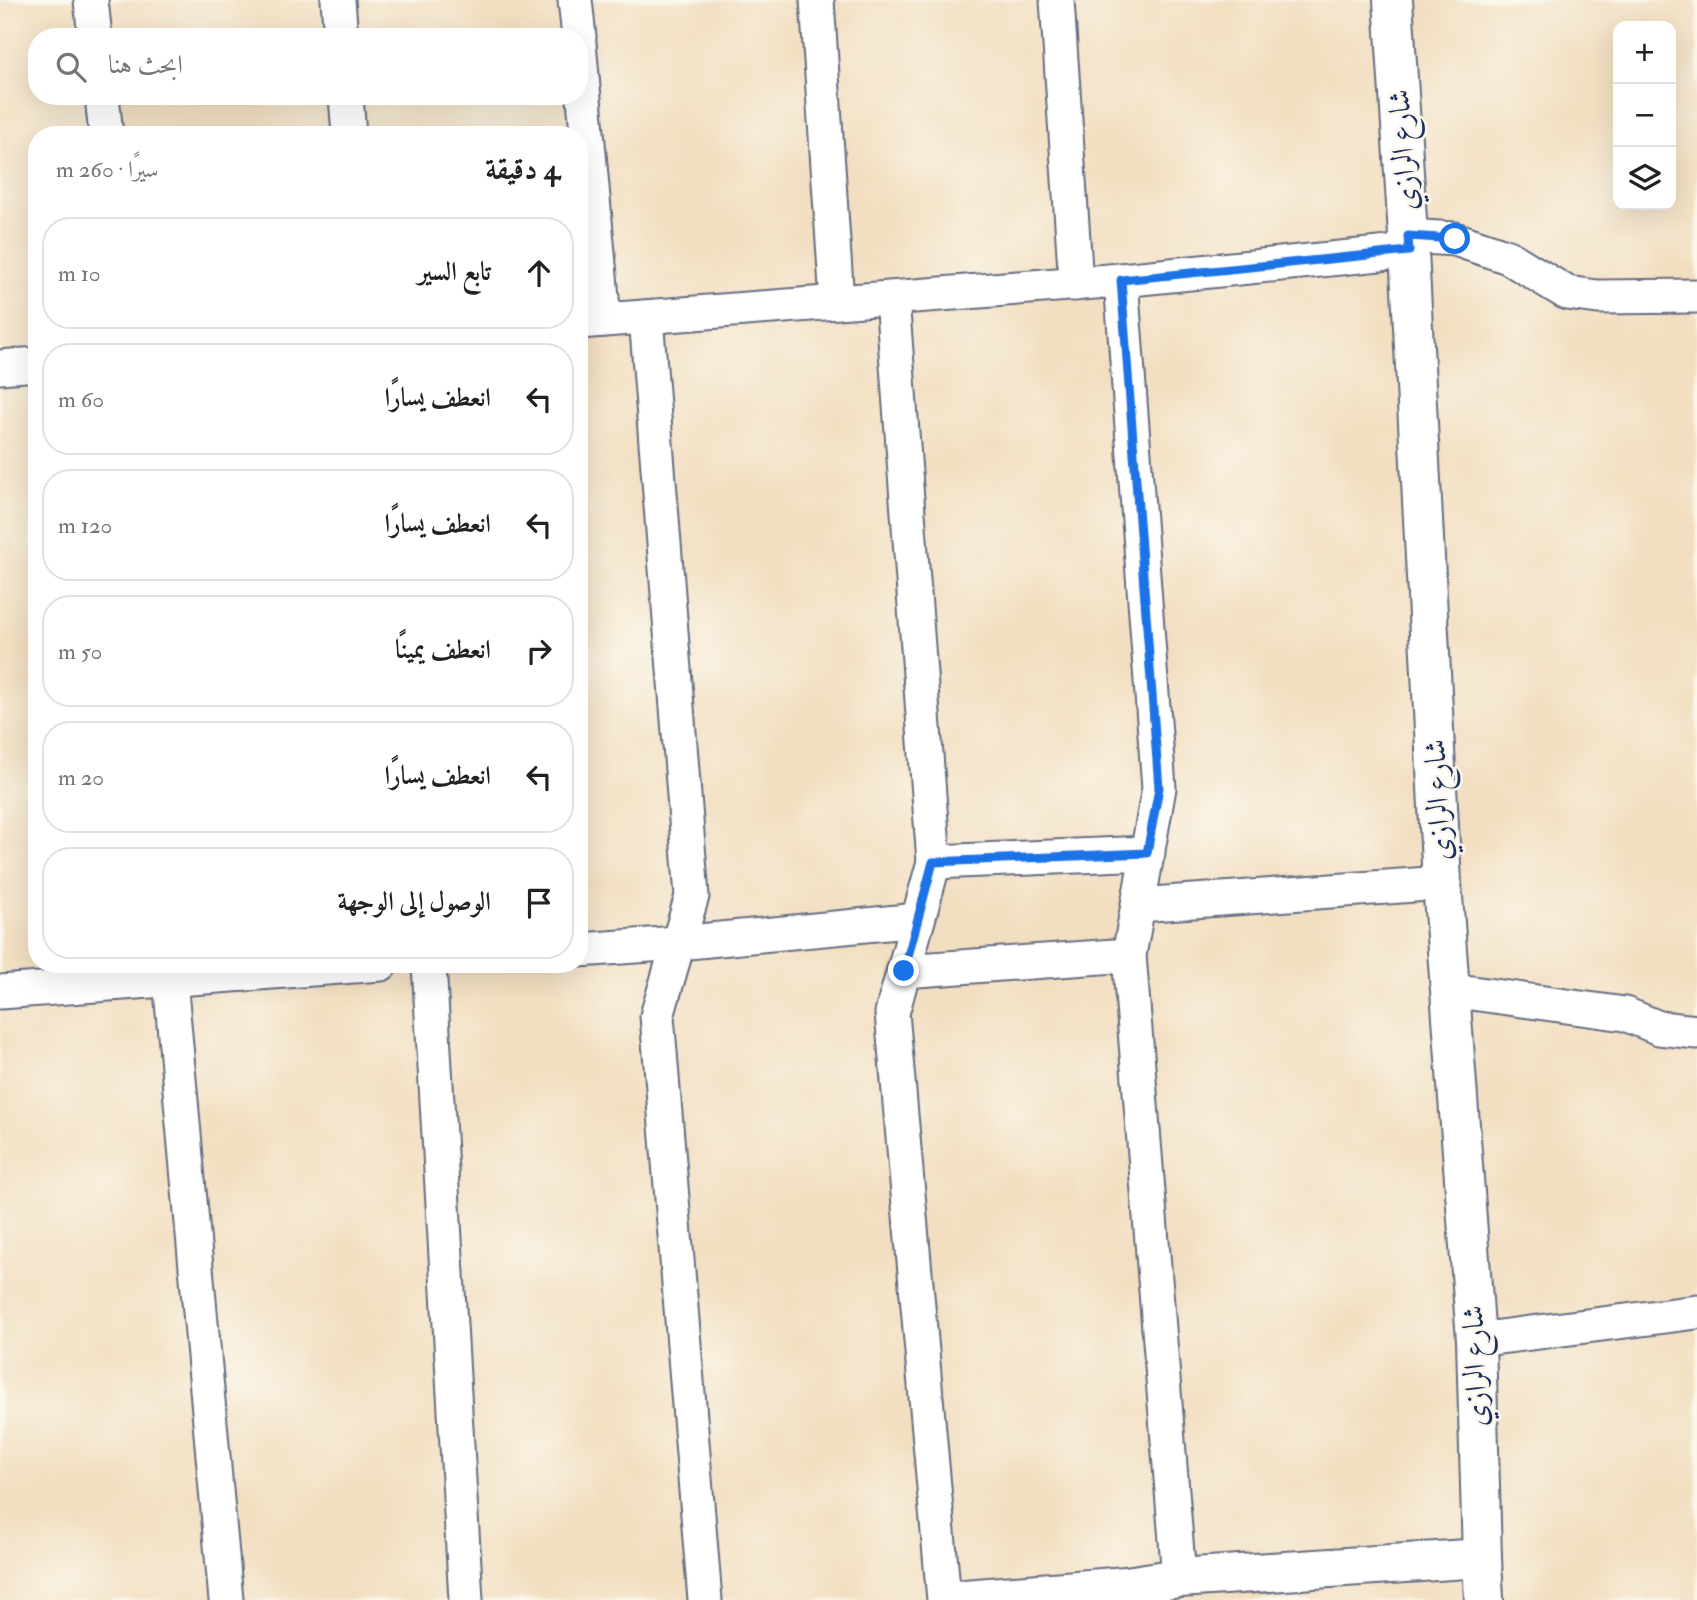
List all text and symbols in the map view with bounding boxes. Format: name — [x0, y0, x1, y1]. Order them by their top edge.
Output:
map controls — [1613, 21, 1676, 210]
button: + — [1613, 21, 1676, 84]
search box — [28, 28, 588, 105]
icon: search — [52, 48, 90, 86]
text: ابحث هنا — [108, 49, 183, 81]
button: − — [1613, 84, 1676, 147]
street label: شارع الرازي — [1380, 88, 1432, 212]
button: layers — [1613, 147, 1676, 210]
text: 4 دقيقة — [485, 151, 560, 188]
text: سيرًا · 260 m — [56, 155, 159, 184]
route start — [1439, 223, 1470, 254]
icon: ahead — [520, 254, 558, 292]
text: تابع السير — [418, 256, 491, 288]
text: 10 m — [58, 259, 101, 288]
icon: left — [520, 380, 558, 418]
text: انعطف يسارًا — [385, 382, 491, 414]
text: 60 m — [58, 385, 104, 414]
icon: left — [520, 506, 558, 544]
text: انعطف يسارًا — [385, 508, 491, 540]
text: 120 m — [58, 511, 112, 540]
icon: right — [520, 632, 558, 670]
text: انعطف يمينًا — [395, 634, 491, 666]
text: 50 m — [58, 637, 102, 666]
street label: شارع الرازي — [1416, 738, 1466, 862]
icon: left — [520, 758, 558, 796]
text: انعطف يسارًا — [385, 760, 491, 792]
text: 20 m — [58, 763, 104, 792]
icon: arrive — [520, 884, 558, 922]
text: الوصول إلى الوجهة — [338, 886, 491, 918]
route end — [888, 955, 919, 986]
street label: شارع الرازي — [1454, 1304, 1502, 1427]

